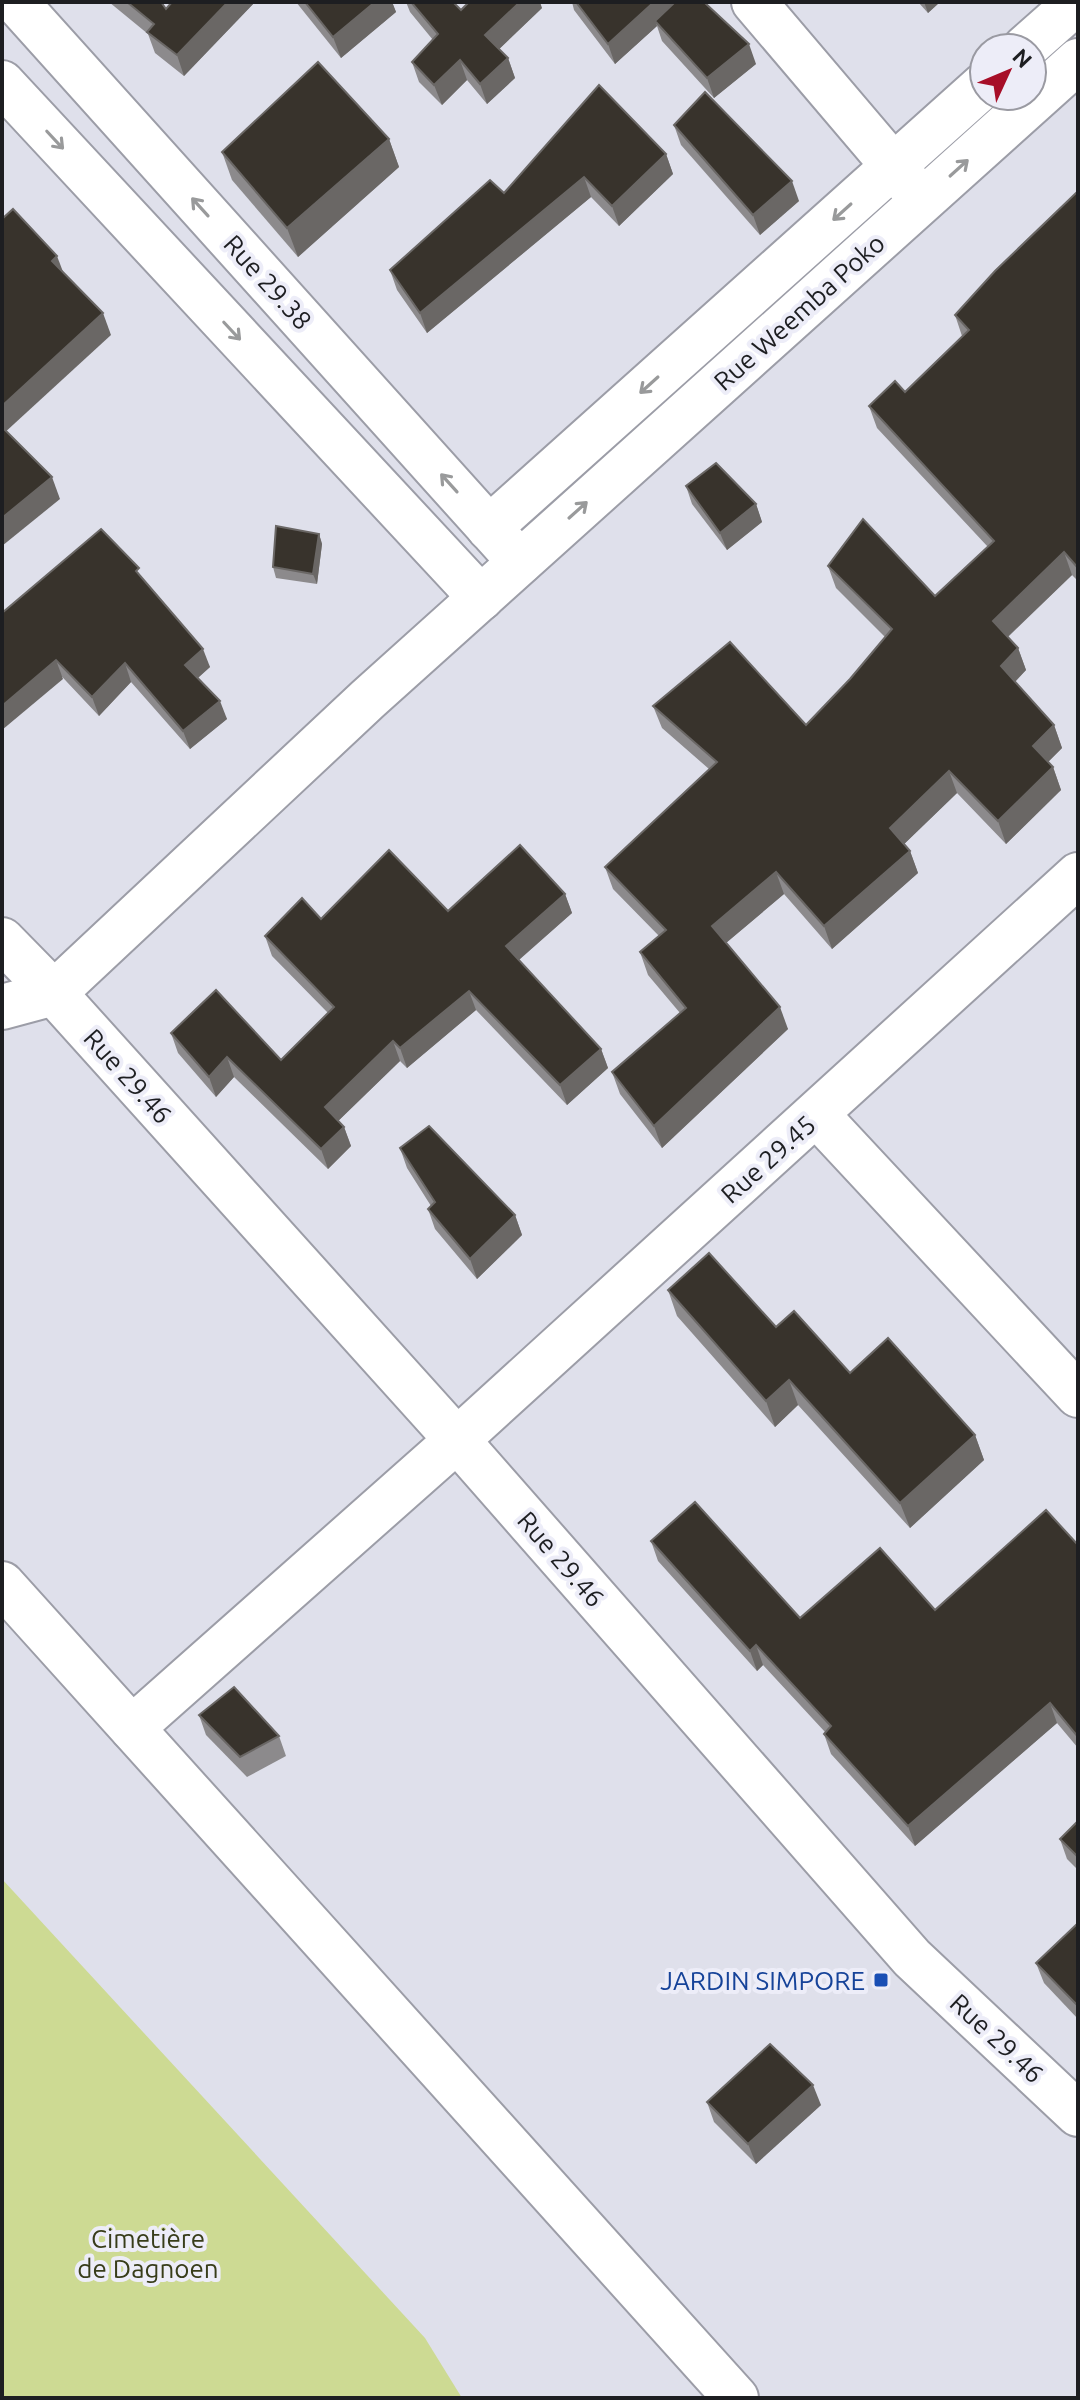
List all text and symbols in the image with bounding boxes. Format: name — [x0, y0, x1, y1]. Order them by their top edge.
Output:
north arrow — [968, 32, 1048, 112]
text: N — [1008, 43, 1037, 72]
one-way arrow — [46, 130, 65, 150]
one-way arrow — [949, 159, 969, 178]
one-way arrow — [191, 197, 209, 217]
one-way arrow — [833, 202, 853, 220]
street label: Rue Weemba Poko — [708, 228, 890, 396]
street label: Rue 29.38 — [218, 229, 318, 335]
one-way arrow — [223, 320, 241, 340]
one-way arrow — [639, 376, 659, 394]
one-way arrow — [439, 473, 458, 493]
one-way arrow — [567, 501, 587, 519]
street label: Rue 29.46 — [78, 1023, 178, 1129]
street label: Rue 29.45 — [715, 1109, 821, 1209]
street label: Rue 29.46 — [512, 1506, 610, 1612]
place label: JARDIN SIMPORE — [660, 1966, 865, 1995]
marker: JARDIN SIMPORE — [872, 1971, 890, 1989]
street label: Rue 29.46 — [945, 1988, 1049, 2088]
park label: Cimetière de Dagnoen — [77, 2224, 219, 2283]

